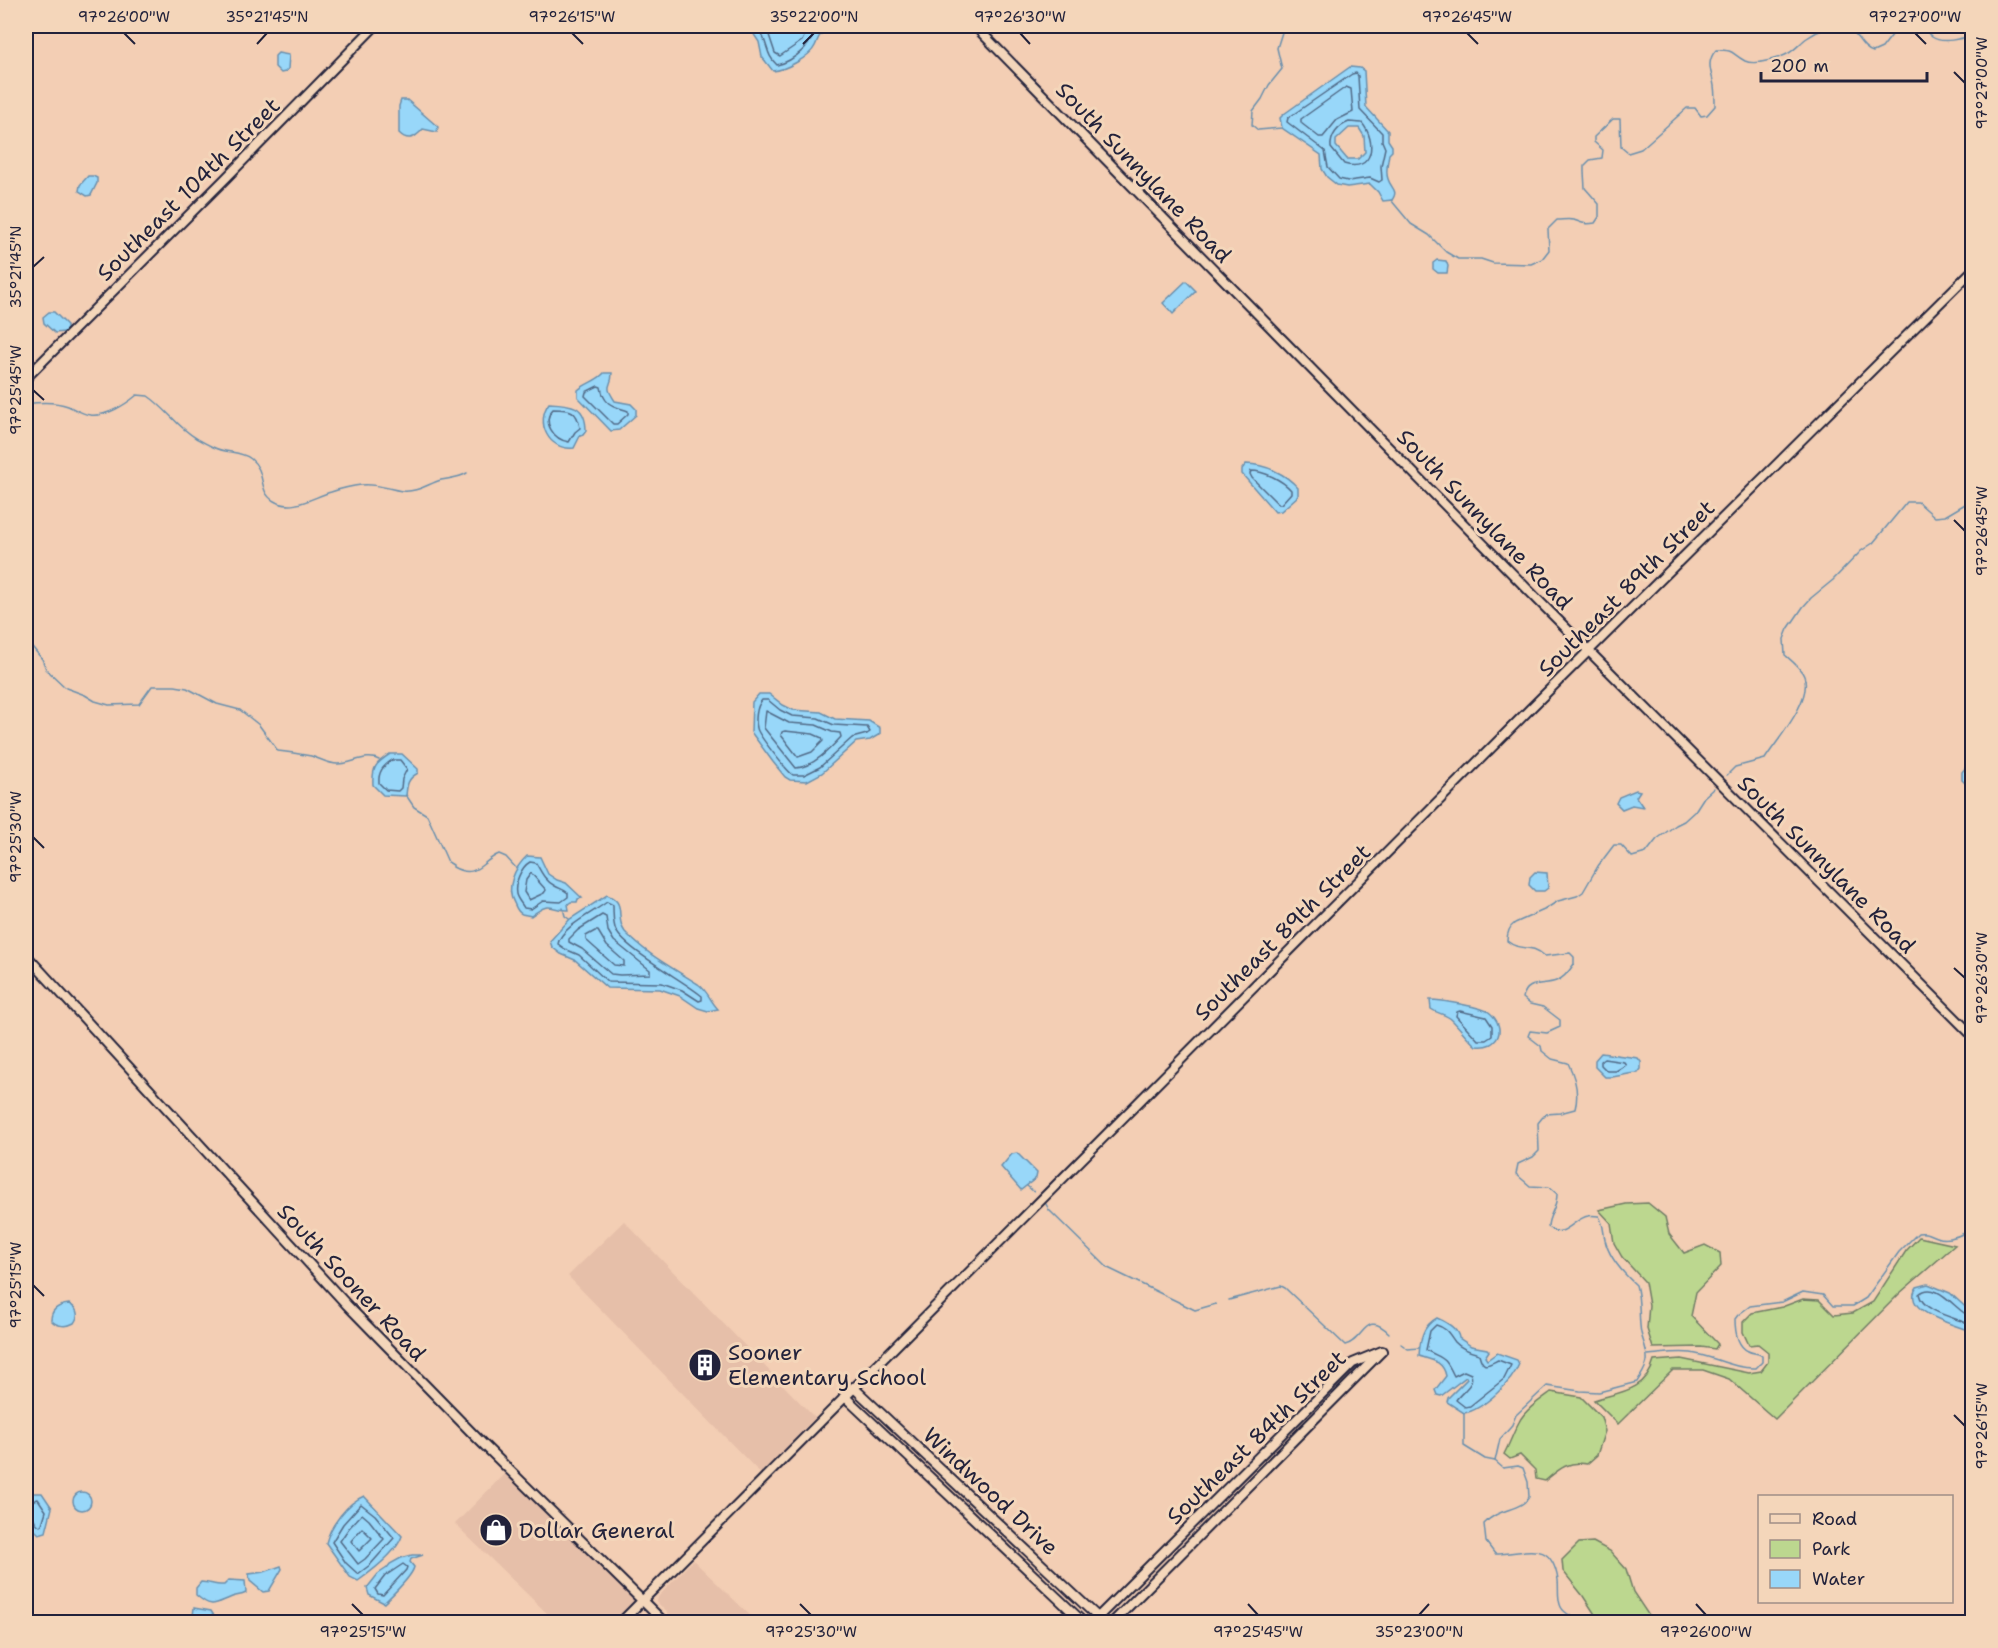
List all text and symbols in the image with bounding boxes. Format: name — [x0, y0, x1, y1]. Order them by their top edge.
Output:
text: 97°26'00"W — [78, 7, 170, 27]
text: 35°21'45"N — [226, 7, 308, 27]
text: 97°26'15"W — [529, 7, 615, 27]
text: 35°22'00"N — [770, 7, 858, 27]
text: 97°26'30"W — [974, 7, 1066, 27]
text: 97°26'45"W — [1422, 7, 1512, 27]
text: 97°27'00"W — [1869, 7, 1961, 27]
text: 97°27'00"W — [1972, 37, 1992, 129]
scale bar — [1761, 45, 1928, 83]
text: 200 m — [1770, 54, 1829, 78]
street label: South Sunnylane Road — [1050, 76, 1238, 269]
street label: Southeast 104th Street — [90, 91, 286, 287]
text: 35°21'45"N — [6, 226, 26, 308]
text: 97°25'45"W — [6, 345, 26, 435]
street label: South Sunnylane Road — [1391, 423, 1579, 616]
text: 97°26'45"W — [1972, 486, 1992, 576]
street label: Southeast 89th Street — [1532, 494, 1721, 683]
street label: South Sunnylane Road — [1731, 769, 1922, 960]
text: 97°25'30"W — [6, 791, 26, 883]
street label: Southeast 89th Street — [1188, 838, 1377, 1027]
text: 97°26'30"W — [1972, 932, 1992, 1024]
street label: South Sooner Road — [271, 1197, 432, 1367]
text: 97°25'15"W — [6, 1242, 26, 1328]
place label: Sooner Elementary School — [728, 1338, 926, 1392]
street label: Southeast 84th Street — [1160, 1344, 1352, 1531]
building icon: Sooner Elementary School — [687, 1347, 723, 1383]
text: 97°26'15"W — [1972, 1383, 1992, 1469]
street label: Windwood Drive — [917, 1421, 1065, 1562]
legend — [1758, 1495, 1953, 1603]
text: Road — [1812, 1507, 1857, 1531]
shop icon: Dollar General — [478, 1512, 514, 1548]
place label: Dollar General — [519, 1516, 675, 1545]
text: Park — [1812, 1537, 1851, 1561]
text: Water — [1812, 1567, 1865, 1591]
text: 97°25'15"W — [320, 1622, 406, 1642]
text: 97°25'30"W — [765, 1622, 857, 1642]
text: 97°25'45"W — [1213, 1622, 1303, 1642]
text: 35°23'00"N — [1375, 1622, 1463, 1642]
text: 97°26'00"W — [1660, 1622, 1752, 1642]

